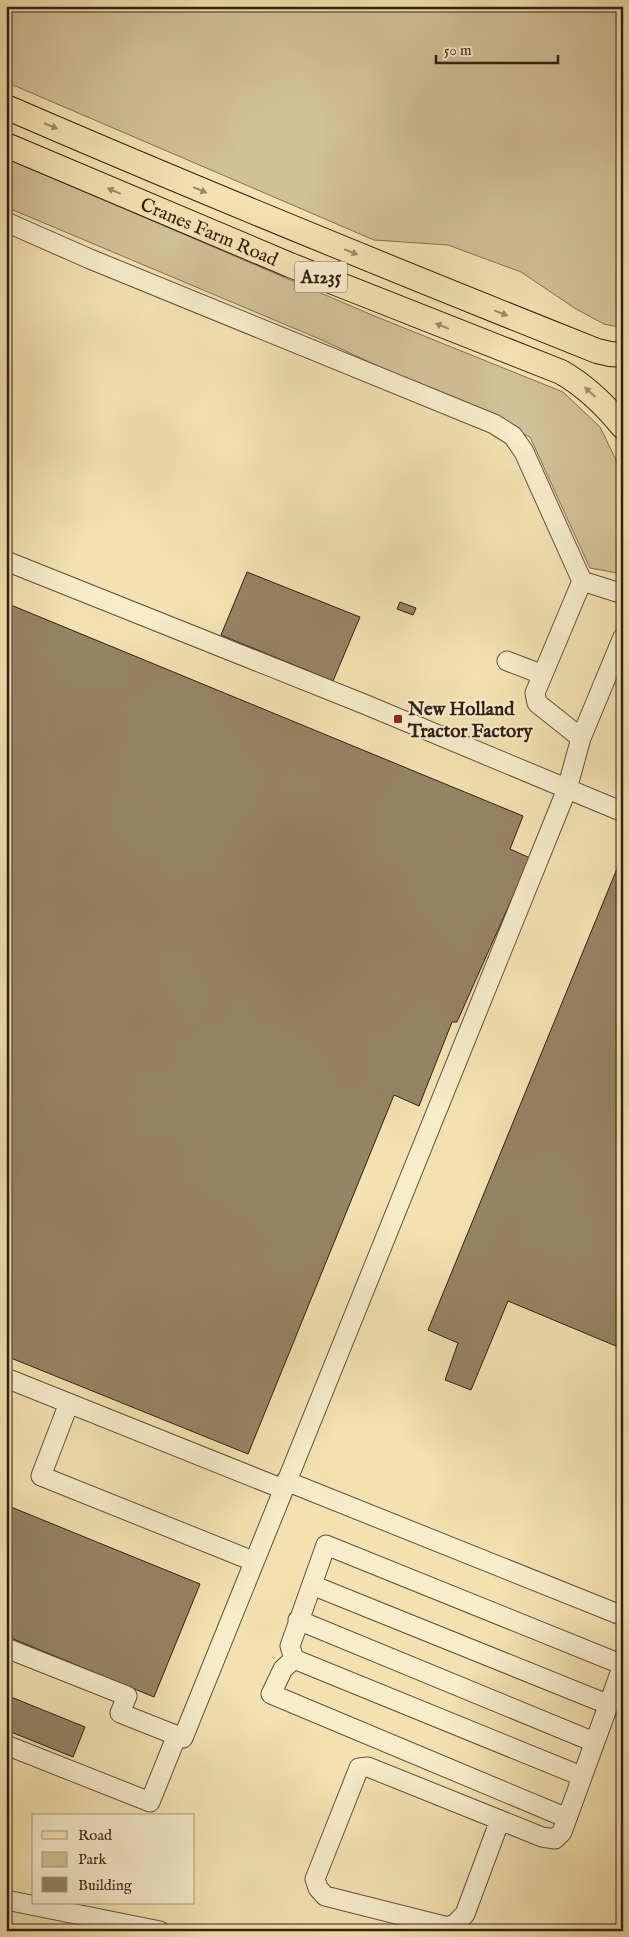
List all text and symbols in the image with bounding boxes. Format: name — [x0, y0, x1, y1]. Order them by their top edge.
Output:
scale bar — [436, 32, 559, 64]
text: 50 m — [444, 41, 472, 60]
one-way arrow — [44, 123, 58, 131]
one-way arrow — [107, 186, 121, 194]
one-way arrow — [193, 187, 207, 195]
street label: Cranes Farm Road — [136, 193, 282, 273]
one-way arrow — [344, 249, 358, 257]
road number: A1235 — [295, 262, 347, 292]
one-way arrow — [494, 310, 509, 317]
one-way arrow — [435, 322, 449, 330]
one-way arrow — [583, 386, 596, 397]
place label: New Holland Tractor Factory — [407, 698, 533, 744]
marker: New Holland Tractor Factory — [392, 713, 404, 725]
legend — [32, 1814, 195, 1904]
text: Road — [78, 1826, 113, 1845]
text: Park — [78, 1850, 108, 1869]
text: Building — [78, 1876, 133, 1895]

